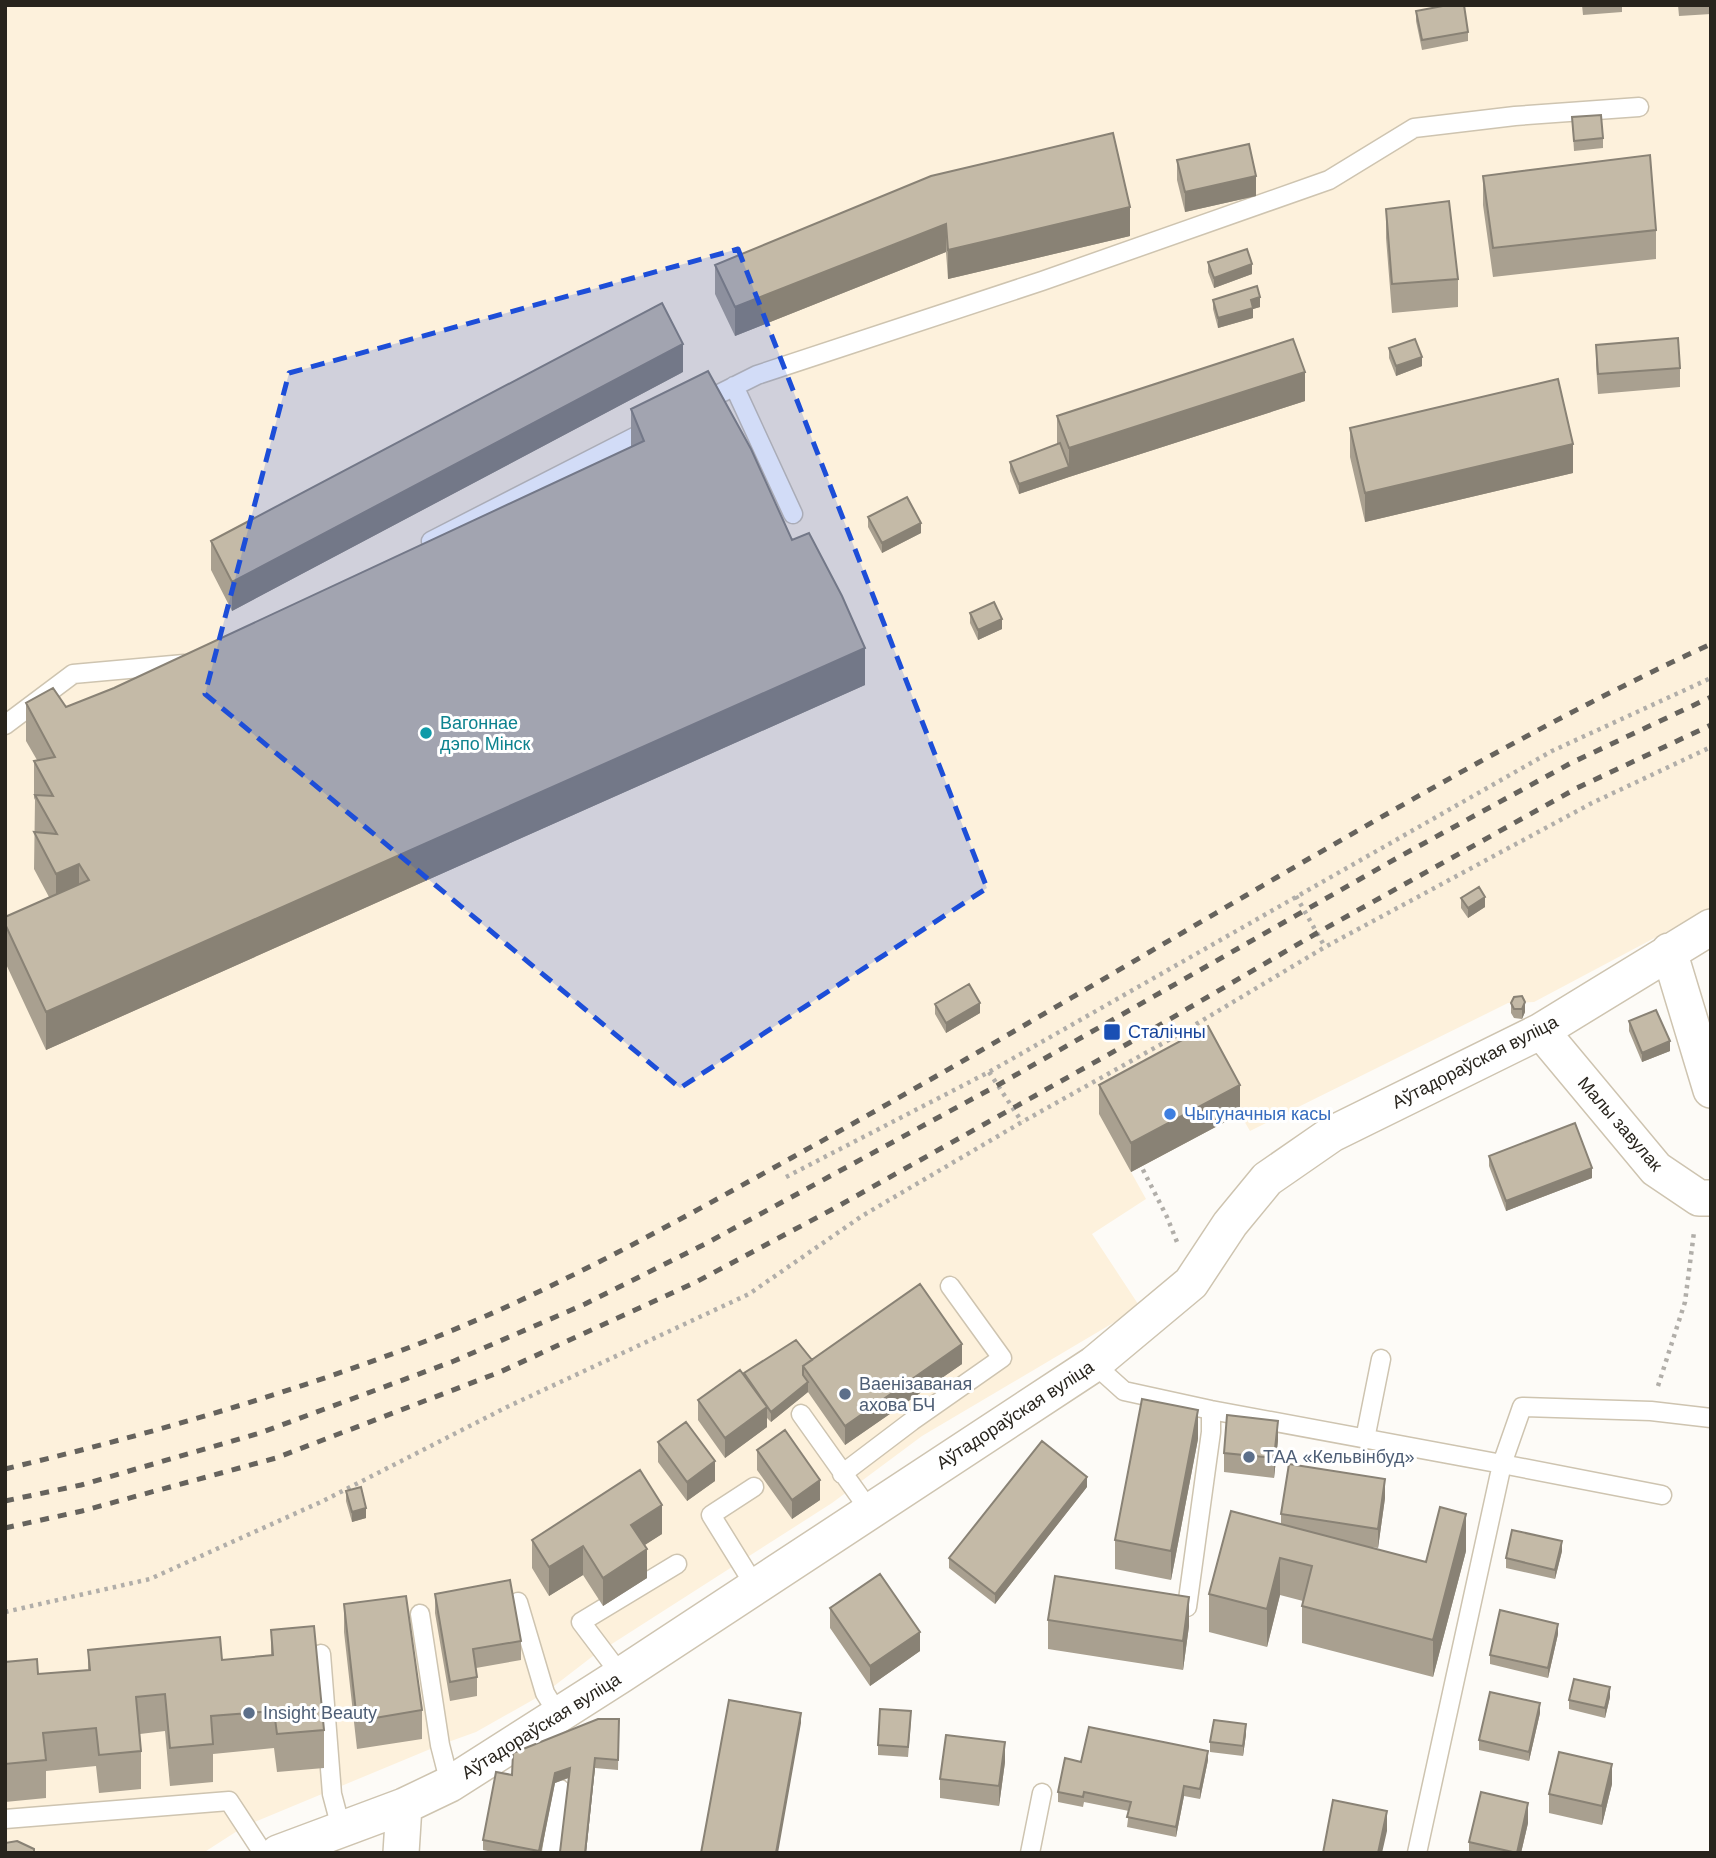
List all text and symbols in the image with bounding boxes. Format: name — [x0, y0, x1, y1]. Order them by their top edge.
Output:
place label: Вагоннае дэпо Мінск — [440, 713, 531, 754]
marker: Вагоннае дэпо Мінск — [418, 725, 434, 741]
street label: Аўтадораўская вуліца — [1389, 1011, 1562, 1112]
marker: Сталічны — [1102, 1022, 1122, 1042]
place label: Сталічны — [1128, 1022, 1206, 1042]
street label: Малы завулак — [1574, 1073, 1666, 1175]
place label: Чыгуначныя касы — [1184, 1104, 1331, 1124]
marker: Чыгуначныя касы — [1162, 1106, 1178, 1122]
street label: Аўтадораўская вуліца — [933, 1356, 1098, 1473]
place label: Ваенізаваная ахова БЧ — [859, 1374, 972, 1415]
marker: Ваенізаваная ахова БЧ — [837, 1386, 853, 1402]
place label: ТАА «Кельвінбуд» — [1263, 1447, 1415, 1467]
marker: ТАА «Кельвінбуд» — [1241, 1449, 1257, 1465]
street label: Аўтадораўская вуліца — [458, 1668, 625, 1783]
place label: Insight Beauty — [263, 1703, 377, 1723]
marker: Insight Beauty — [241, 1705, 257, 1721]

